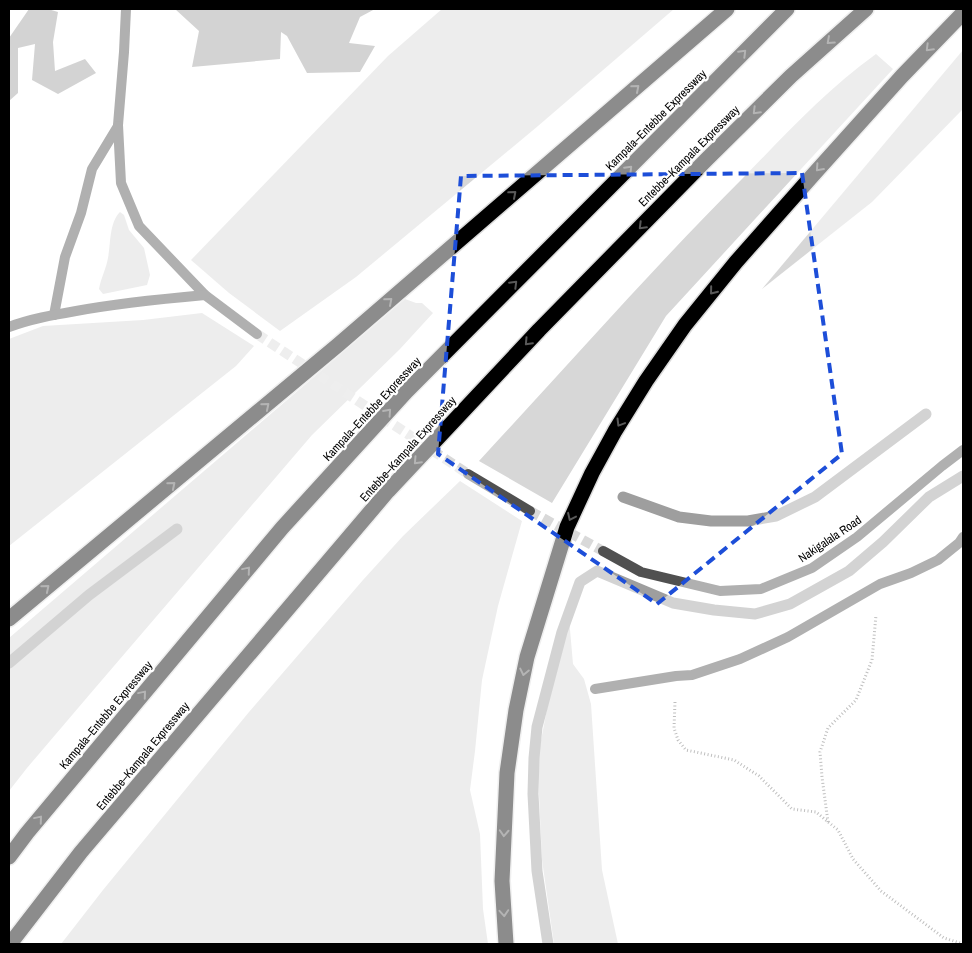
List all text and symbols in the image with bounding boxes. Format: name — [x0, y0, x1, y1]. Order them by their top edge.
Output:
one-way arrow — [827, 35, 836, 44]
one-way arrow — [926, 42, 935, 51]
one-way arrow — [737, 50, 746, 59]
street label: Kampala–Entebbe Expressway — [602, 66, 710, 174]
one-way arrow — [630, 85, 639, 94]
street label: Entebbe–Kampala Expressway — [635, 102, 743, 210]
one-way arrow — [753, 105, 762, 114]
one-way arrow — [816, 162, 825, 171]
one-way arrow — [623, 166, 632, 175]
one-way arrow — [507, 191, 516, 200]
one-way arrow — [639, 220, 648, 229]
one-way arrow — [508, 281, 517, 290]
one-way arrow — [709, 285, 718, 294]
one-way arrow — [384, 297, 393, 306]
one-way arrow — [525, 336, 534, 345]
street label: Kampala–Entebbe Expressway — [320, 353, 425, 464]
street label: Entebbe–Kampala Expressway — [356, 393, 460, 505]
one-way arrow — [260, 402, 269, 411]
one-way arrow — [382, 409, 391, 418]
one-way arrow — [616, 418, 626, 427]
one-way arrow — [414, 455, 423, 464]
one-way arrow — [166, 481, 175, 490]
one-way arrow — [567, 512, 578, 521]
street label: Nakigalala Road — [795, 512, 865, 566]
one-way arrow — [241, 566, 250, 575]
one-way arrow — [41, 585, 50, 594]
street label: Kampala–Entebbe Expressway — [56, 657, 156, 773]
one-way arrow — [519, 668, 529, 677]
one-way arrow — [137, 691, 146, 700]
street label: Entebbe–Kampala Expressway — [93, 698, 193, 814]
one-way arrow — [33, 816, 41, 825]
one-way arrow — [499, 829, 510, 837]
one-way arrow — [498, 909, 509, 917]

